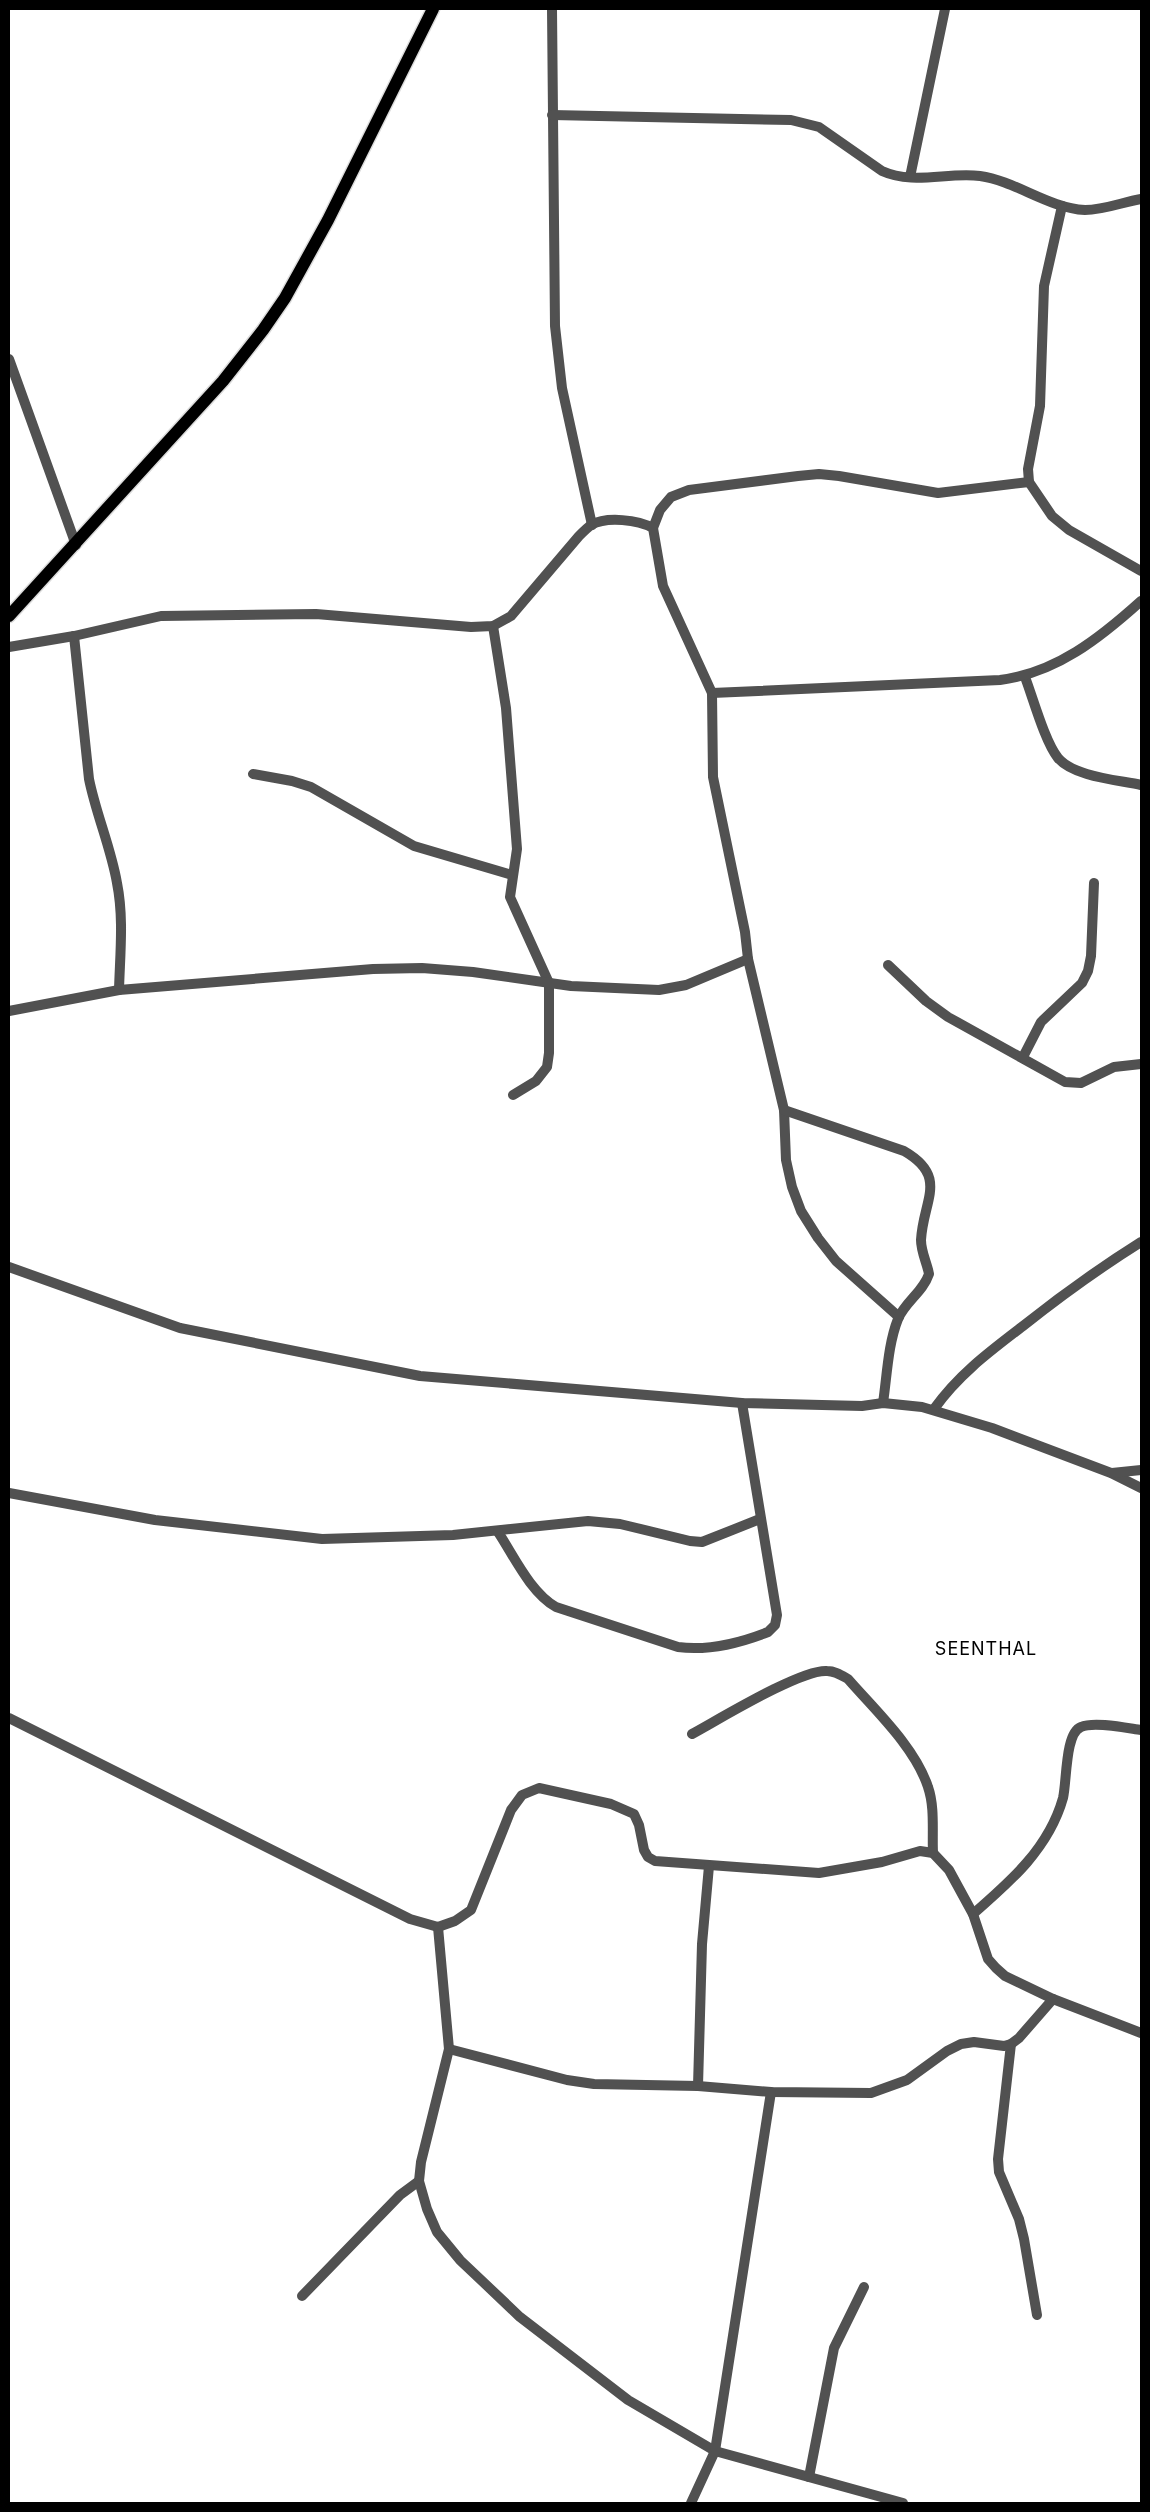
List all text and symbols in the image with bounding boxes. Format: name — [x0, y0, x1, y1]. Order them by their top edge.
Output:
district label: SEENTHAL — [935, 1638, 1037, 1659]

